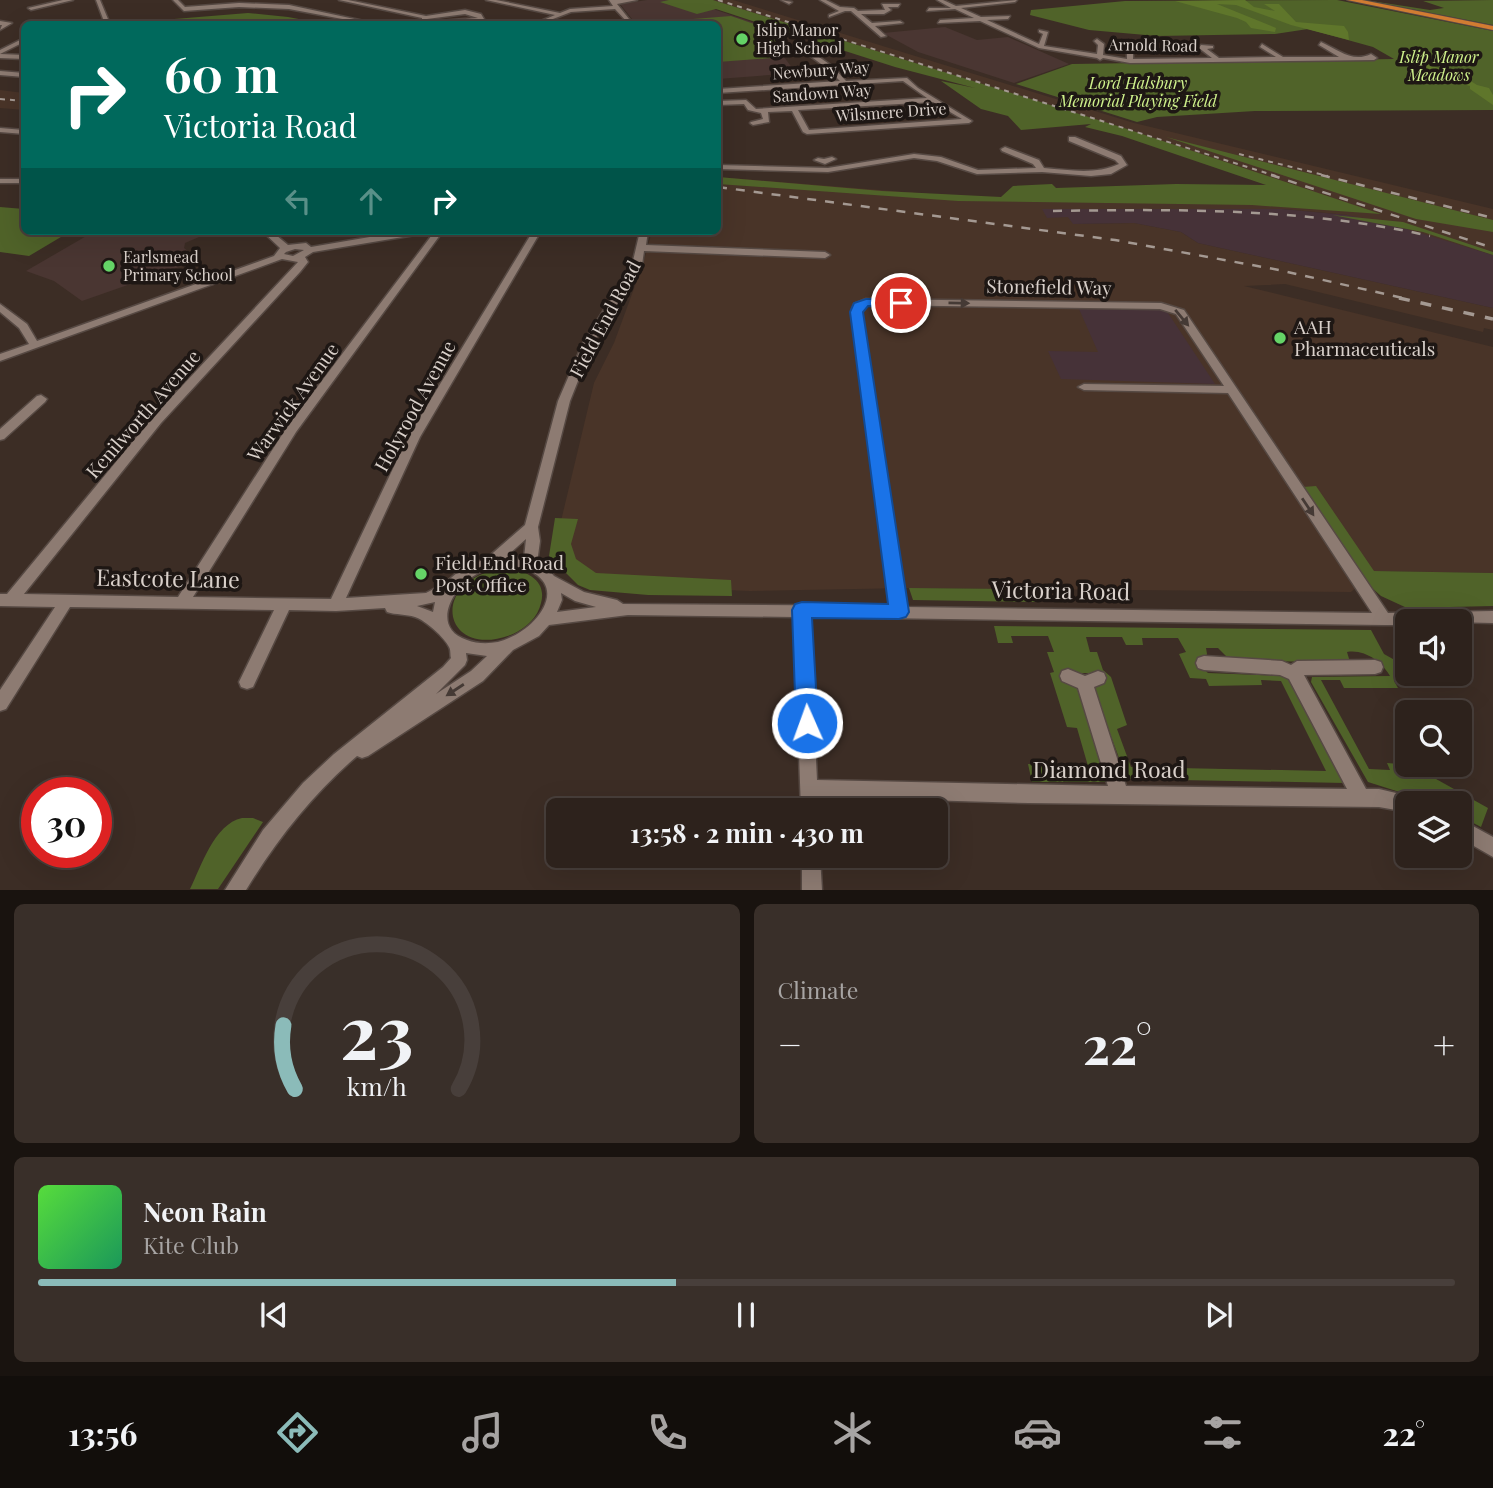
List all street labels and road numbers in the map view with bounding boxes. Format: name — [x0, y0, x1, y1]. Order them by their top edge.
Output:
street label: Arnold Road — [1107, 33, 1198, 56]
street label: Newbury Way — [772, 56, 870, 83]
street label: Sandown Way — [772, 79, 872, 106]
street label: Wilsmere Drive — [834, 97, 947, 126]
street label: Field End Road — [562, 256, 646, 382]
street label: Stonefield Way — [986, 272, 1112, 300]
street label: Holyrood Avenue — [367, 335, 461, 476]
street label: Warwick Avenue — [240, 337, 344, 467]
street label: Kenilworth Avenue — [79, 344, 205, 483]
street label: Eastcote Lane — [96, 561, 240, 594]
street label: Victoria Road — [990, 573, 1131, 606]
street label: Diamond Road — [1033, 753, 1186, 784]

